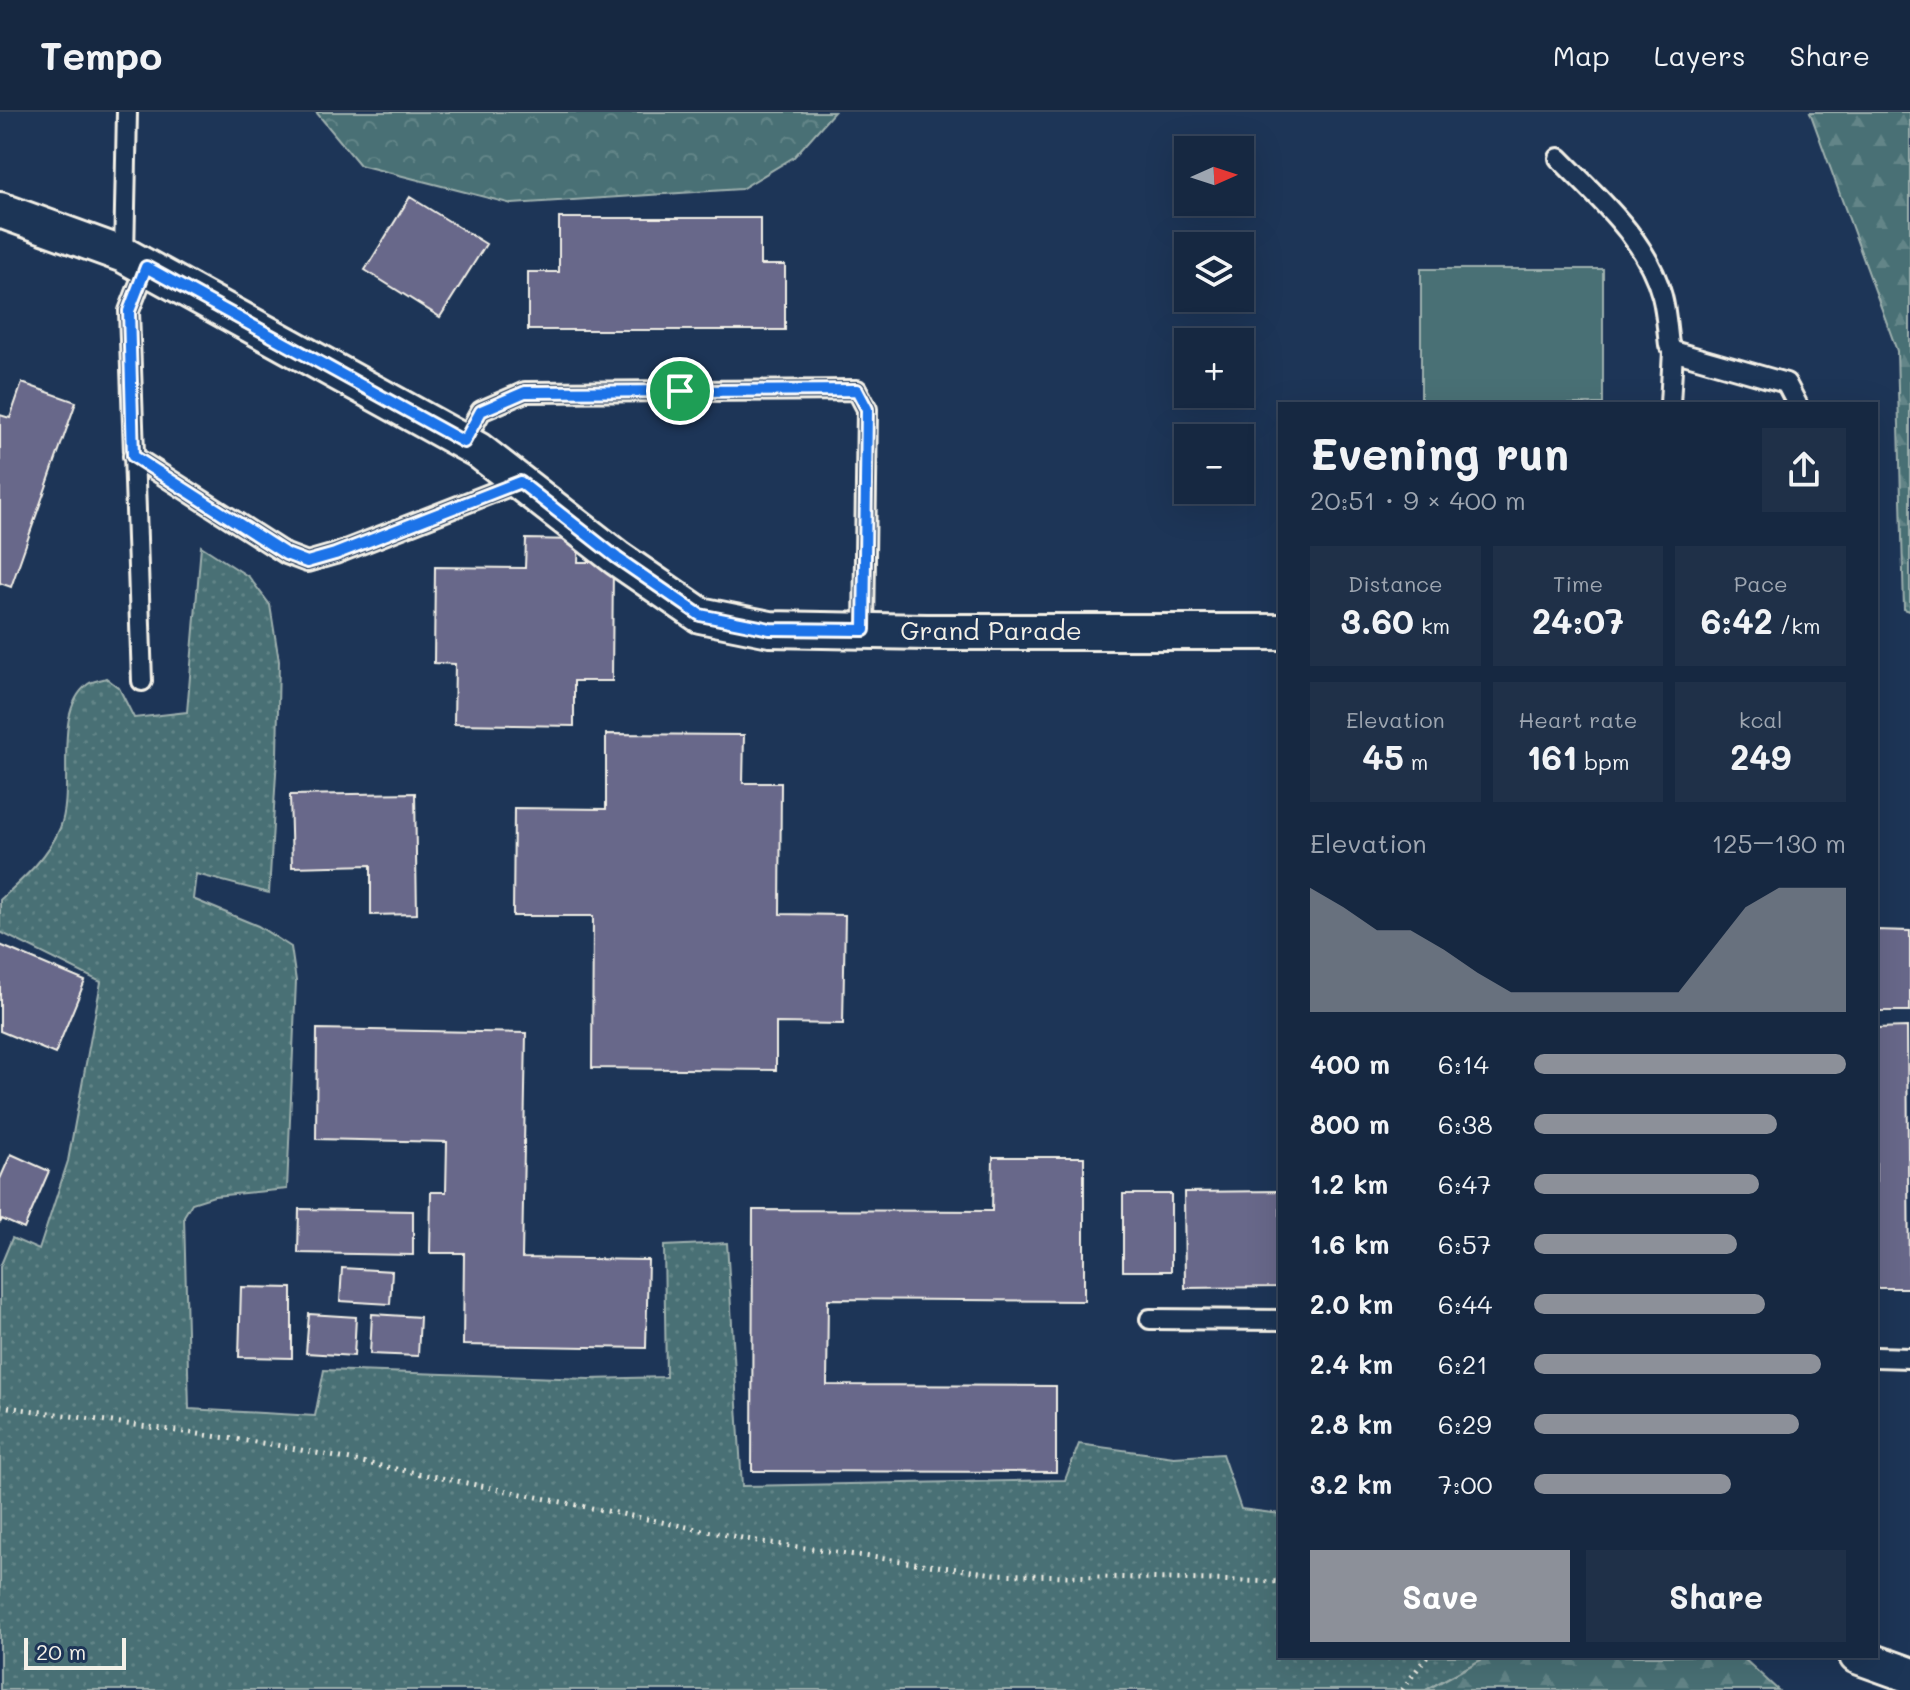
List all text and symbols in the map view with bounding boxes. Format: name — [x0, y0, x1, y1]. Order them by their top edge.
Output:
text: Tempo — [40, 30, 162, 80]
text: Map — [1553, 37, 1610, 73]
text: Layers — [1654, 37, 1746, 73]
text: Share — [1790, 37, 1870, 73]
north arrow — [1174, 136, 1254, 216]
map controls — [1174, 136, 1254, 504]
button: layers — [1174, 232, 1254, 312]
button: + — [1174, 328, 1254, 408]
pin — [646, 357, 714, 425]
icon: arrive — [658, 369, 702, 413]
button: − — [1174, 424, 1254, 504]
text: Evening run — [1310, 424, 1569, 481]
button: share — [1762, 428, 1846, 512]
text: 20:51 · 9 × 400 m — [1310, 483, 1526, 517]
text: Distance — [1348, 569, 1443, 598]
text: Time — [1553, 569, 1603, 598]
text: Pace — [1734, 569, 1788, 598]
text: 3.60 — [1341, 598, 1414, 643]
text: 24:07 — [1532, 598, 1624, 643]
text: 6:42 — [1701, 598, 1773, 643]
text: km — [1414, 611, 1450, 640]
text: /km — [1773, 611, 1821, 640]
street label: Grand Parade — [900, 613, 1082, 647]
text: Elevation — [1346, 705, 1445, 734]
text: Heart rate — [1519, 705, 1637, 734]
text: kcal — [1739, 705, 1783, 734]
text: 45 — [1362, 734, 1404, 779]
text: 161 — [1527, 734, 1577, 779]
text: 249 — [1730, 734, 1791, 779]
text: m — [1404, 747, 1428, 776]
text: bpm — [1577, 747, 1629, 776]
text: Elevation — [1310, 826, 1427, 860]
text: 125–130 m — [1712, 826, 1846, 860]
text: 400 m — [1310, 1047, 1390, 1081]
text: 6:14 — [1438, 1047, 1489, 1081]
text: 800 m — [1310, 1107, 1390, 1141]
text: 6:38 — [1438, 1107, 1493, 1141]
text: 1.2 km — [1310, 1167, 1388, 1201]
text: 6:47 — [1438, 1167, 1491, 1201]
text: 1.6 km — [1310, 1227, 1389, 1261]
text: 6:57 — [1438, 1227, 1491, 1261]
text: 2.0 km — [1310, 1287, 1393, 1321]
text: 6:44 — [1438, 1287, 1492, 1321]
text: 2.4 km — [1310, 1347, 1393, 1381]
text: 6:21 — [1438, 1347, 1488, 1381]
text: 2.8 km — [1310, 1407, 1393, 1441]
text: 6:29 — [1438, 1407, 1492, 1441]
text: 3.2 km — [1310, 1467, 1392, 1501]
text: 7:00 — [1438, 1467, 1493, 1501]
button: Save — [1310, 1550, 1570, 1642]
button: Share — [1586, 1550, 1846, 1642]
scale bar — [24, 1634, 126, 1670]
text: 20 m — [36, 1637, 86, 1666]

